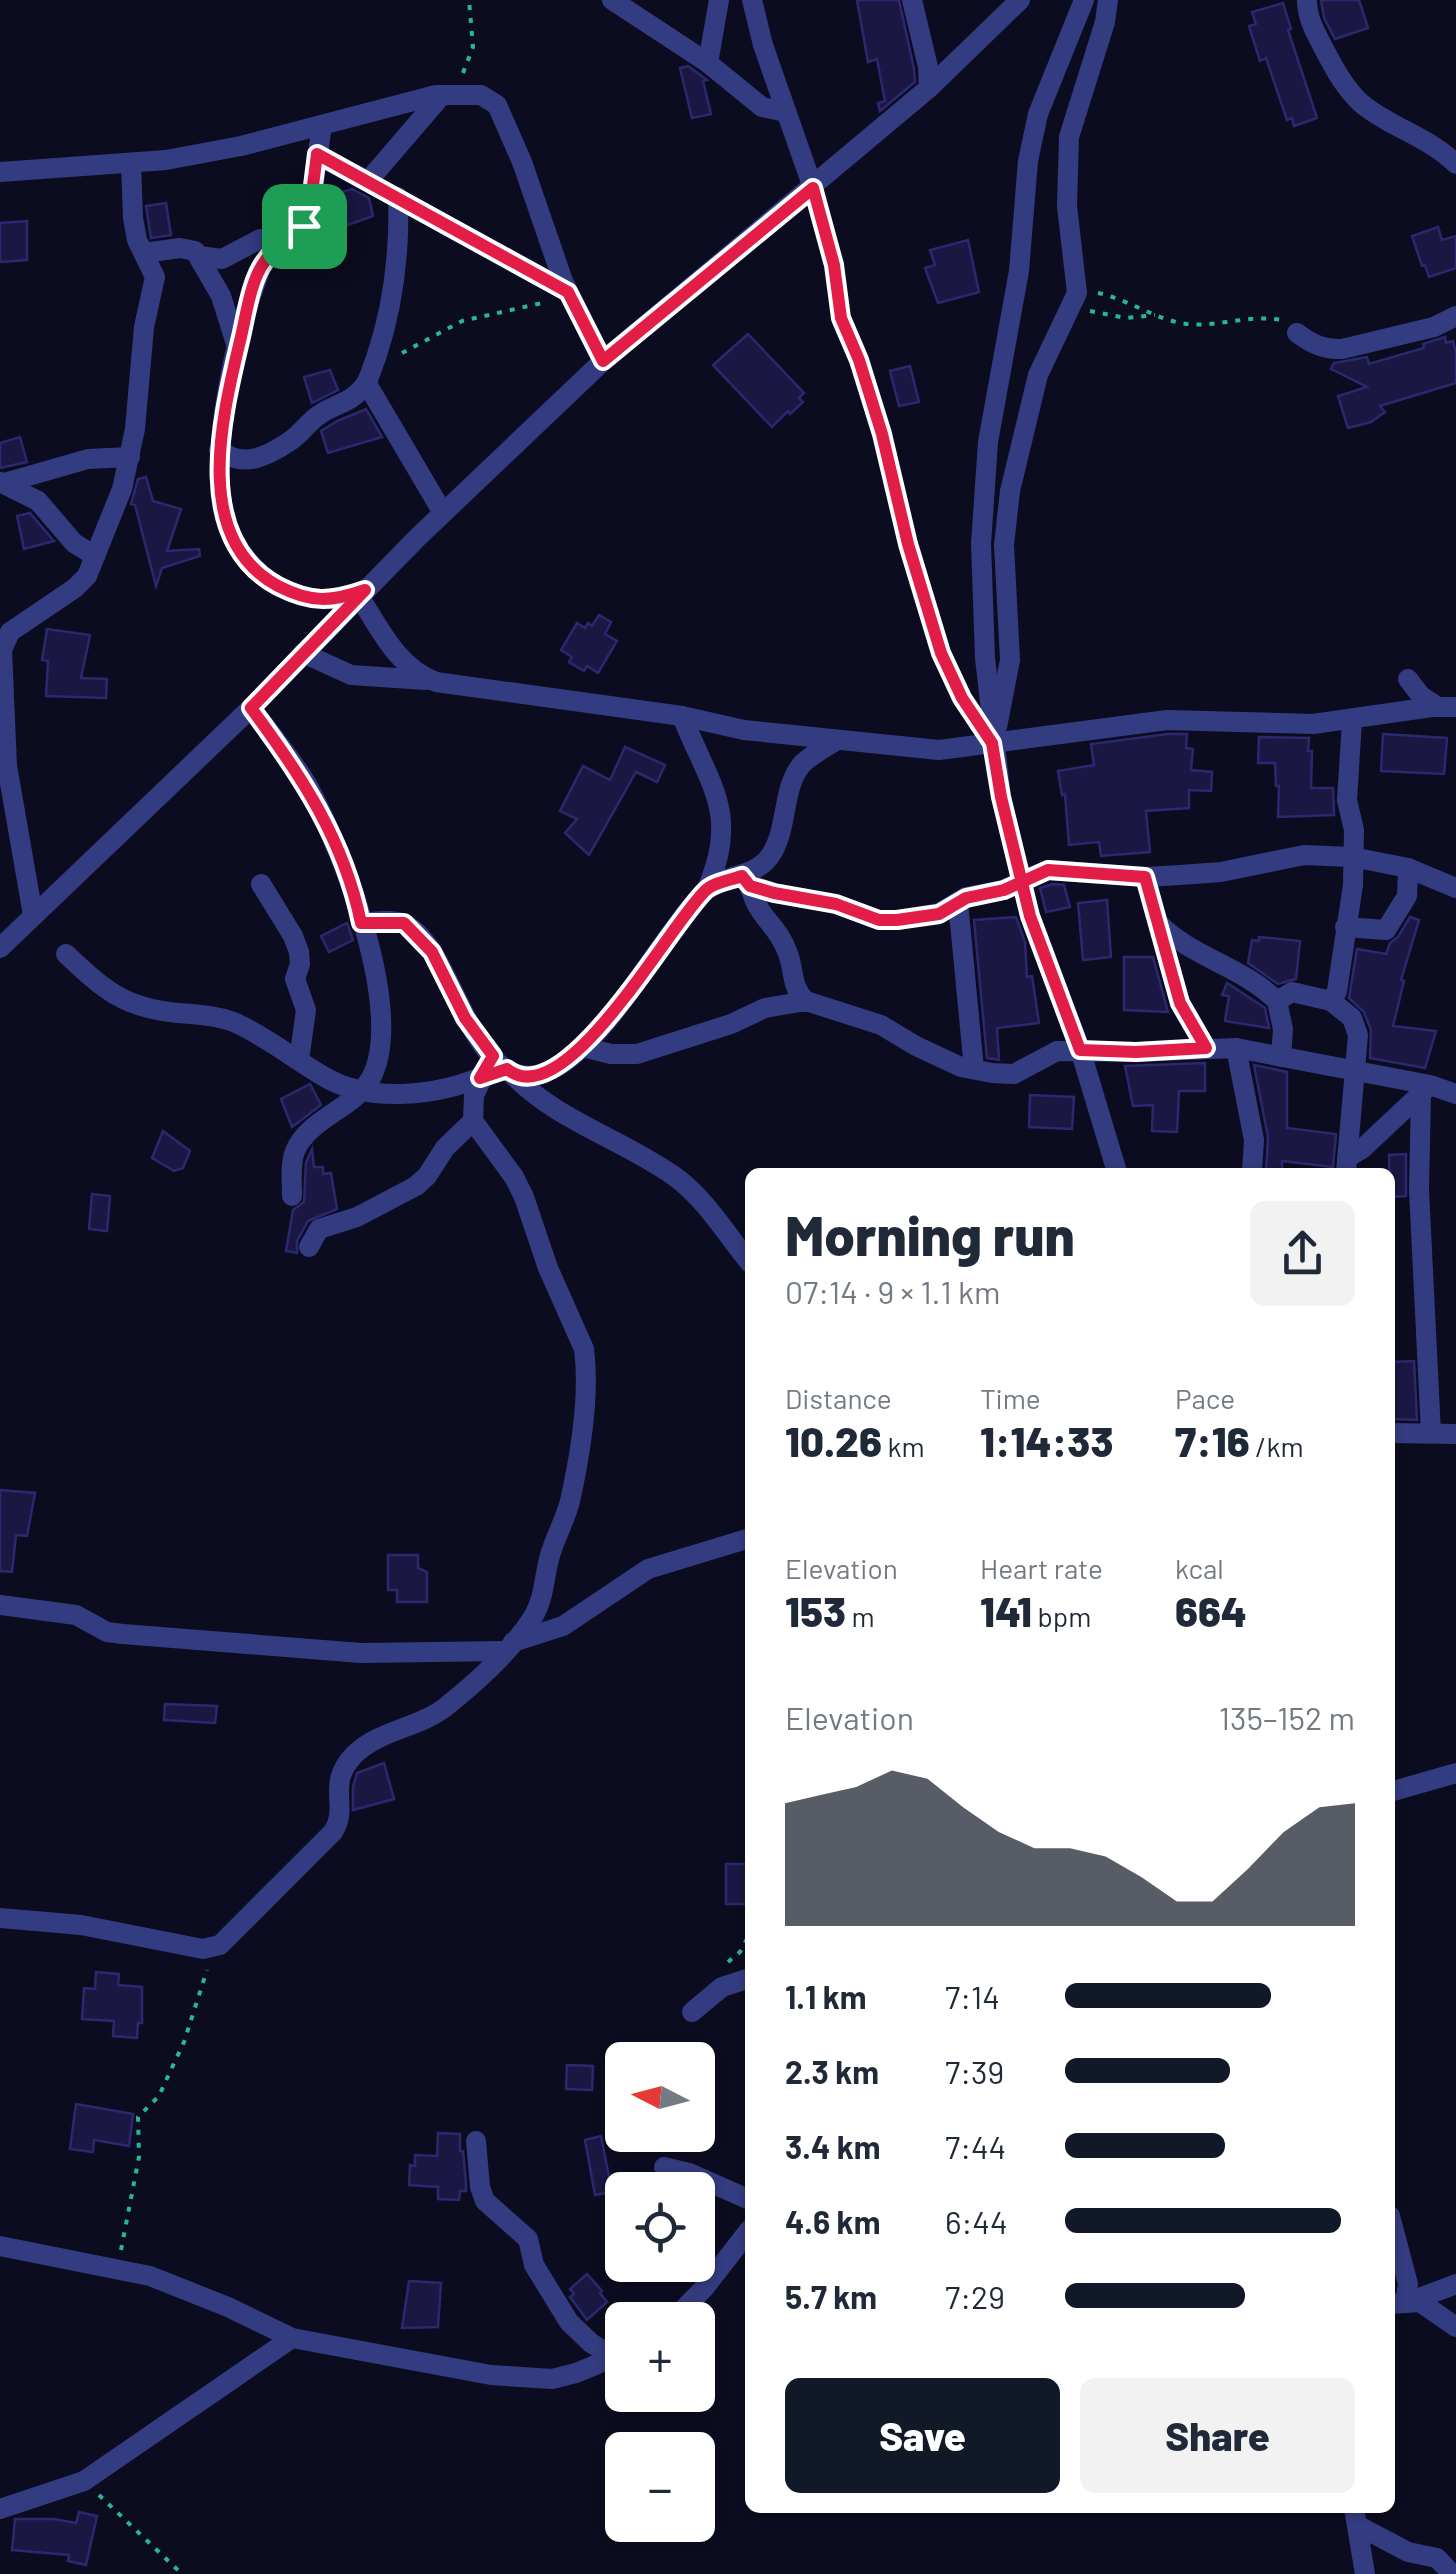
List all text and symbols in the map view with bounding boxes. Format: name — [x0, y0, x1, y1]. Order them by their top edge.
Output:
pin — [262, 184, 347, 269]
icon: arrive — [277, 199, 332, 254]
text: Morning run — [785, 1201, 1075, 1267]
button: share — [1250, 1201, 1355, 1306]
text: 07:14 · 9 × 1.1 km — [785, 1272, 1001, 1310]
text: Distance — [785, 1381, 892, 1415]
text: Time — [980, 1381, 1041, 1415]
text: Pace — [1175, 1381, 1235, 1415]
text: 10.26 — [785, 1415, 882, 1465]
text: 1:14:33 — [980, 1415, 1113, 1465]
text: 7:16 — [1175, 1415, 1250, 1465]
text: km — [882, 1429, 925, 1463]
text: /km — [1250, 1429, 1304, 1463]
text: Elevation — [785, 1551, 898, 1585]
text: Heart rate — [980, 1551, 1103, 1585]
text: kcal — [1175, 1551, 1224, 1585]
text: 153 — [785, 1585, 846, 1635]
text: 141 — [980, 1585, 1032, 1635]
text: 664 — [1175, 1585, 1247, 1635]
text: m — [846, 1599, 875, 1633]
text: bpm — [1032, 1599, 1091, 1633]
text: Elevation — [785, 1698, 914, 1736]
text: 135–152 m — [1219, 1698, 1355, 1736]
text: 1.1 km — [785, 1977, 866, 2015]
text: 7:14 — [945, 1977, 1000, 2015]
north arrow — [605, 2042, 715, 2152]
map controls — [605, 2042, 715, 2542]
text: 2.3 km — [785, 2052, 879, 2090]
text: 7:39 — [945, 2052, 1004, 2090]
text: 3.4 km — [785, 2127, 880, 2165]
text: 7:44 — [945, 2127, 1006, 2165]
button: locate — [605, 2172, 715, 2282]
text: 4.6 km — [785, 2202, 880, 2240]
text: 6:44 — [945, 2202, 1008, 2240]
text: 5.7 km — [785, 2277, 877, 2315]
text: 7:29 — [945, 2277, 1005, 2315]
button: + — [605, 2302, 715, 2412]
button: Save — [785, 2378, 1060, 2493]
button: Share — [1080, 2378, 1355, 2493]
button: − — [605, 2432, 715, 2542]

